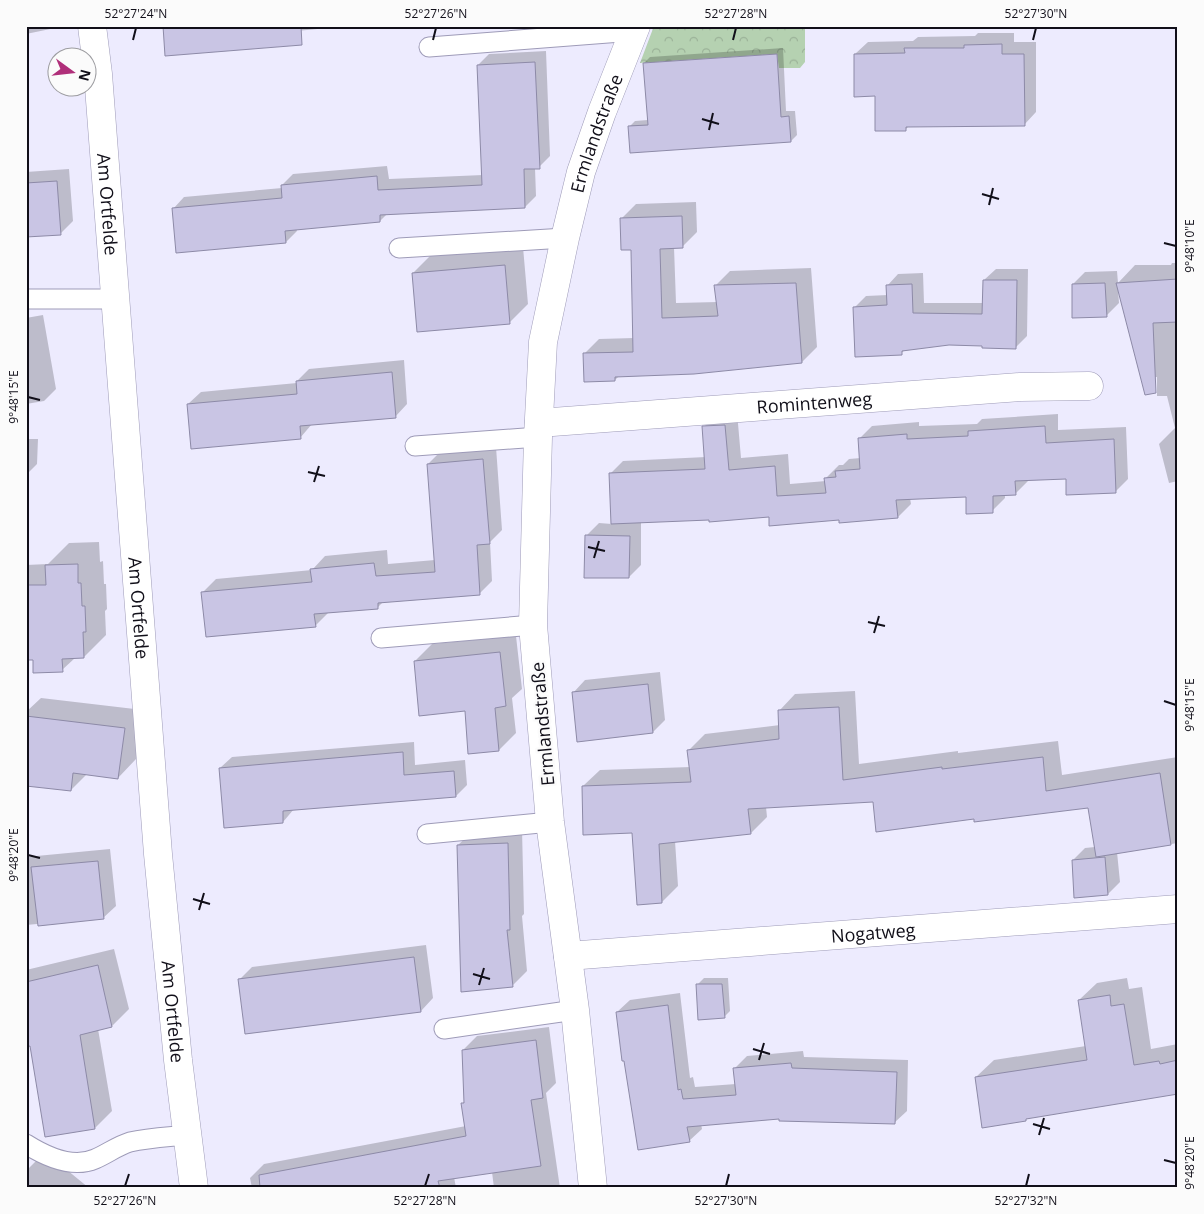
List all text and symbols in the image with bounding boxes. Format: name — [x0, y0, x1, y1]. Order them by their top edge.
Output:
text: 52°27'24"N — [105, 5, 167, 22]
text: 52°27'26"N — [405, 5, 467, 22]
text: 52°27'28"N — [705, 5, 767, 22]
text: 52°27'30"N — [1005, 5, 1067, 22]
north arrow — [48, 48, 98, 98]
text: N — [74, 68, 96, 83]
street label: Ermlandstraße — [564, 70, 628, 195]
street label: Am Ortfelde — [92, 152, 124, 256]
text: 9°48'10"E — [1181, 219, 1198, 273]
text: 9°48'15"E — [5, 370, 22, 424]
street label: Romintenweg — [756, 386, 873, 419]
street label: Am Ortfelde — [123, 556, 155, 660]
street label: Ermlandstraße — [525, 661, 559, 787]
text: 9°48'15"E — [1181, 678, 1198, 732]
text: 9°48'20"E — [5, 828, 22, 882]
street label: Nogatweg — [830, 917, 916, 948]
street label: Am Ortfelde — [156, 959, 190, 1064]
text: 9°48'20"E — [1181, 1136, 1198, 1190]
text: 52°27'26"N — [94, 1192, 156, 1209]
text: 52°27'28"N — [394, 1192, 456, 1209]
text: 52°27'30"N — [695, 1192, 757, 1209]
text: 52°27'32"N — [995, 1192, 1057, 1209]

